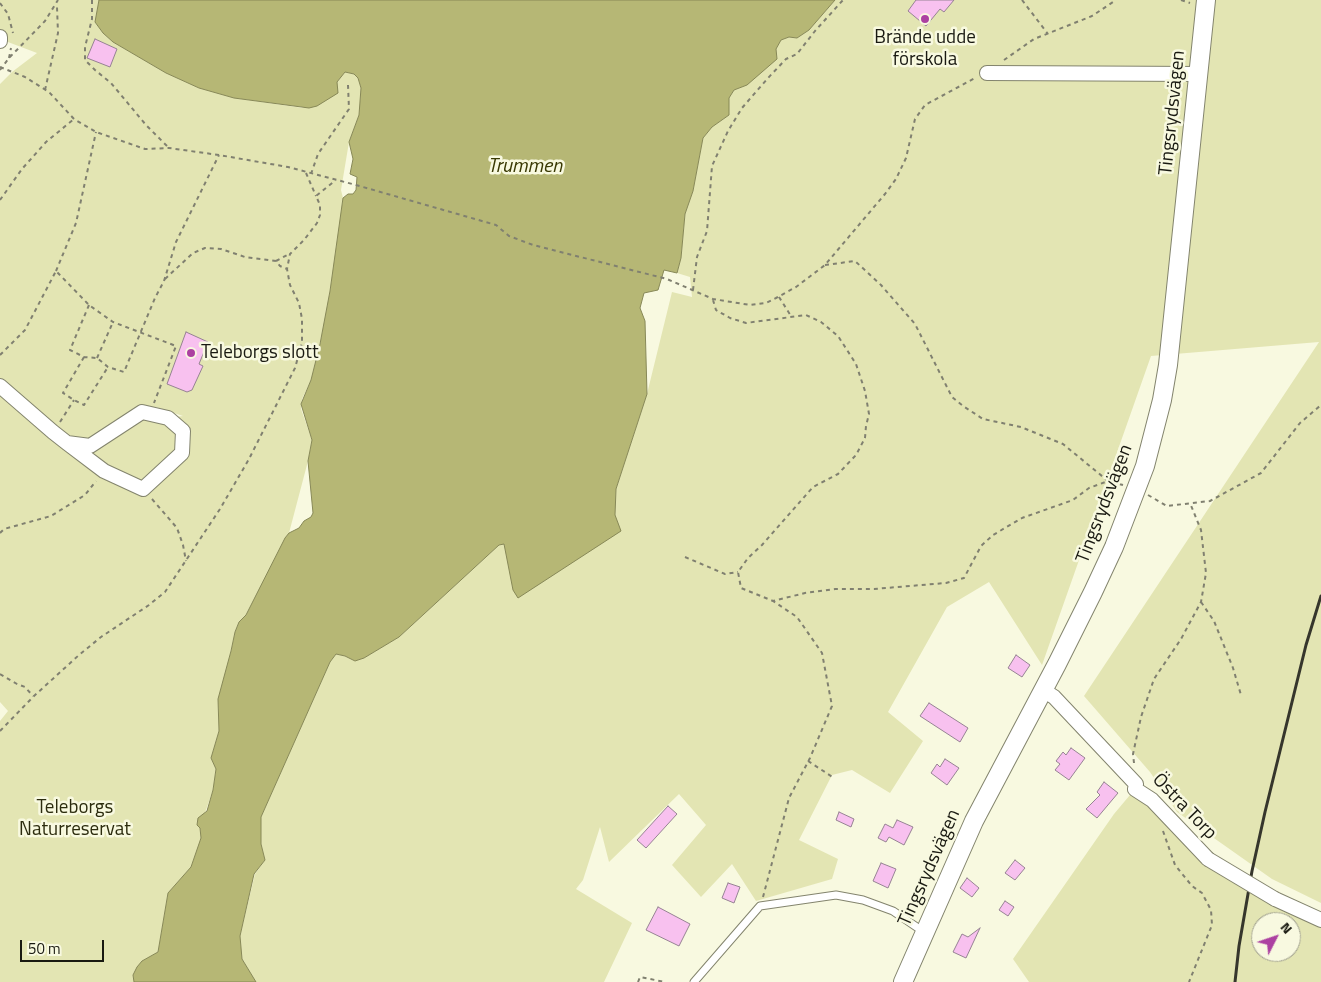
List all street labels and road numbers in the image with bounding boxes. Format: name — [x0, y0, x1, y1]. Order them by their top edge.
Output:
street label: Tingsrydsvägen — [1155, 49, 1191, 177]
street label: Tingsrydsvägen — [1072, 441, 1138, 567]
street label: Östra Torp — [1147, 769, 1221, 845]
street label: Tingsrydsvägen — [894, 806, 966, 930]

